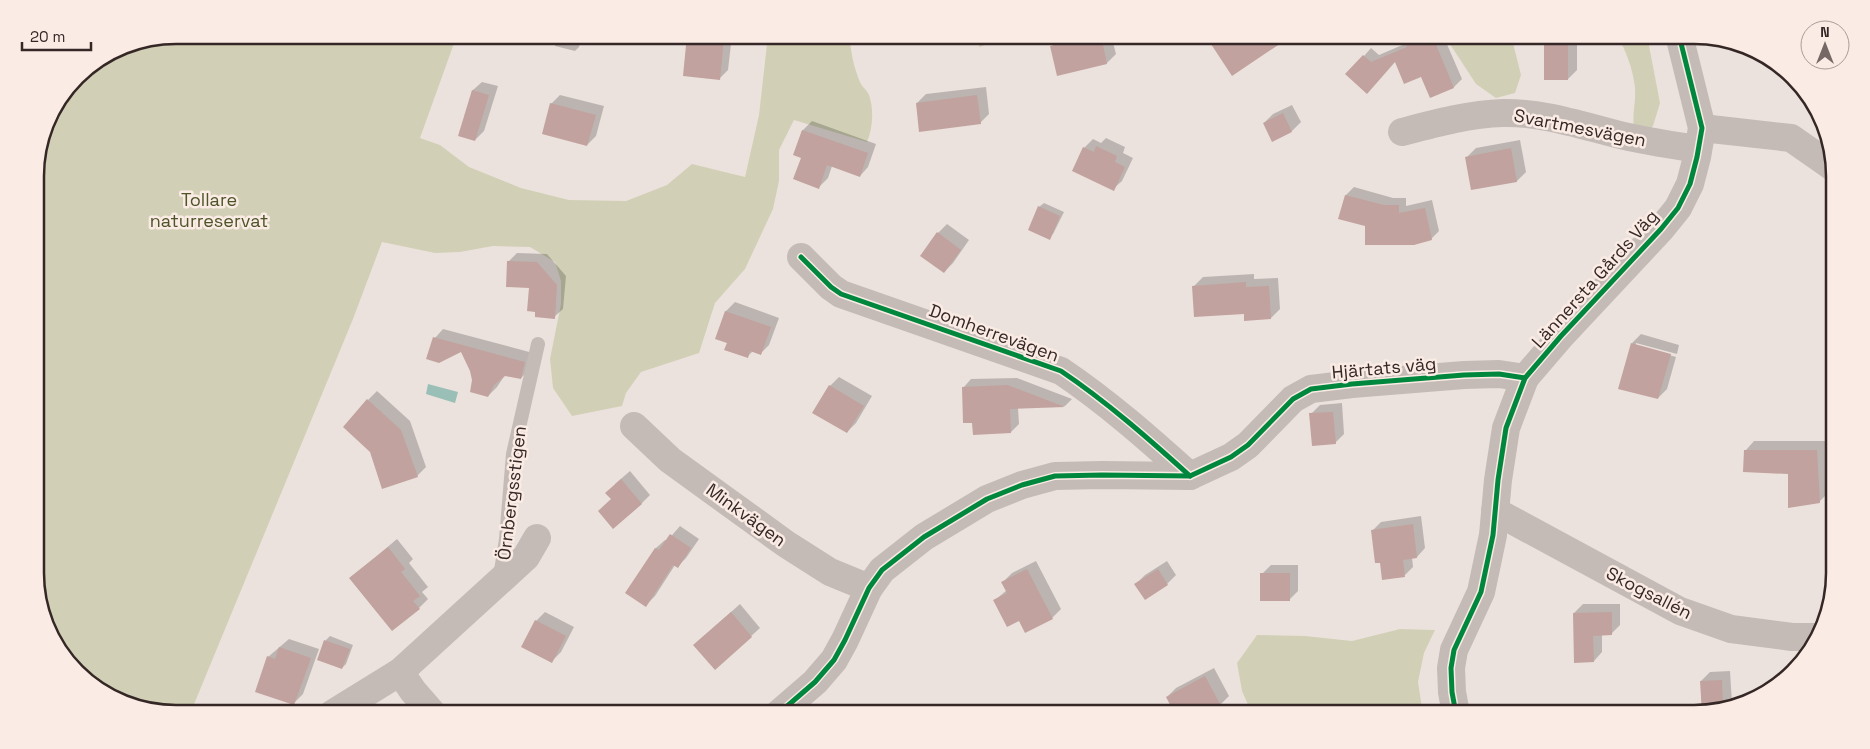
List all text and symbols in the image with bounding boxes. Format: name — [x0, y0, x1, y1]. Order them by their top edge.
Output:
scale bar — [22, 20, 91, 52]
north arrow — [1800, 20, 1850, 70]
text: N — [1820, 23, 1830, 41]
text: 20 m — [30, 27, 65, 46]
street label: Svartmesvägen — [1512, 103, 1648, 152]
park label: Tollare naturreservat — [150, 188, 268, 232]
street label: Lännersta Gårds Väg — [1526, 205, 1663, 353]
street label: Domherrevägen — [926, 298, 1062, 367]
street label: Hjärtats väg — [1331, 351, 1437, 384]
street label: Örnbergsstigen — [492, 425, 531, 561]
street label: Minkvägen — [702, 478, 791, 551]
street label: Skogsallén — [1602, 561, 1696, 624]

